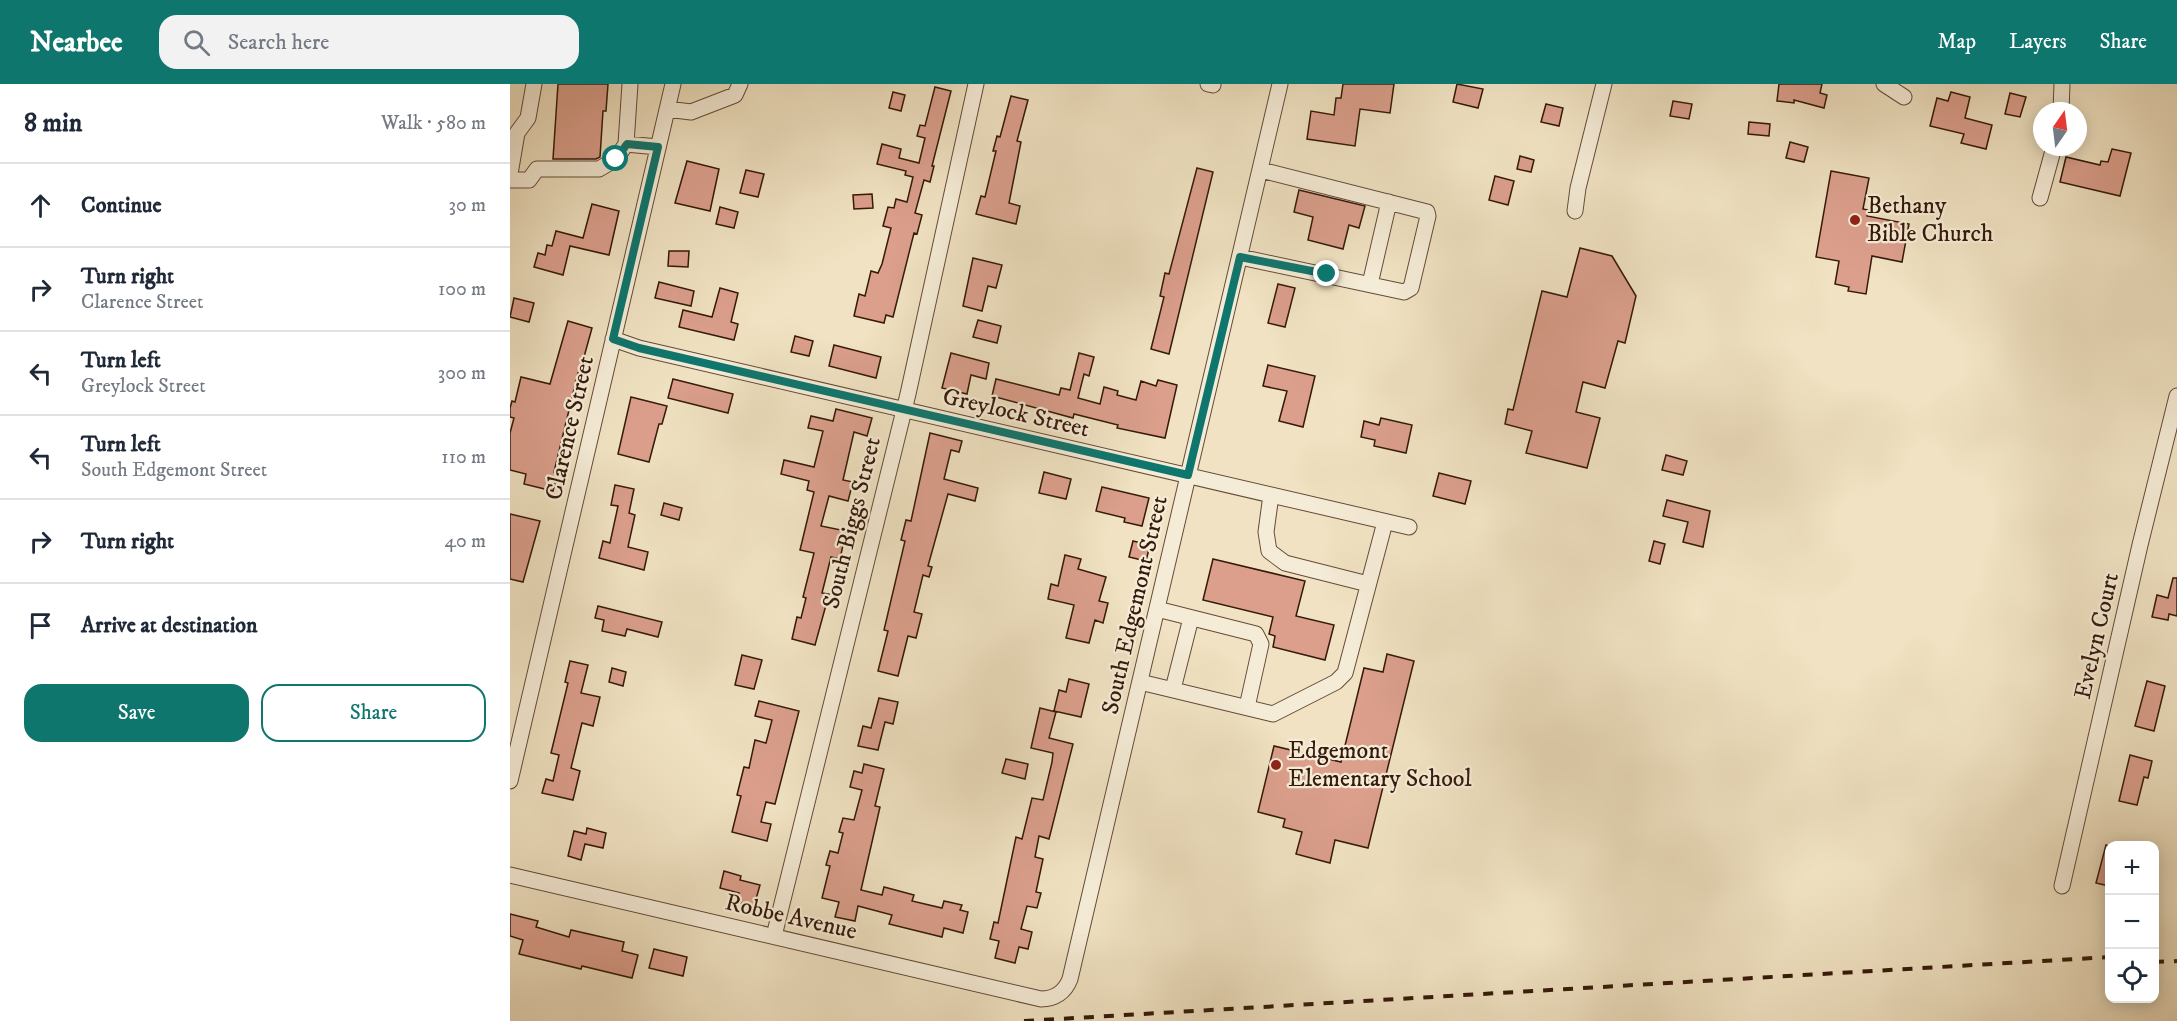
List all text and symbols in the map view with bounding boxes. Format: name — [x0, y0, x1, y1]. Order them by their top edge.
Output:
search box — [159, 15, 579, 69]
text: Nearbee — [30, 25, 123, 60]
icon: search — [180, 26, 213, 59]
text: Search here — [228, 29, 329, 56]
text: Map — [1937, 29, 1976, 55]
text: Layers — [2009, 29, 2067, 55]
text: Share — [2100, 29, 2147, 55]
north arrow — [2033, 102, 2087, 156]
text: 8 min — [24, 107, 82, 140]
text: Walk · 580 m — [381, 111, 486, 136]
route start — [602, 145, 628, 171]
icon: ahead — [24, 189, 57, 222]
place label: Bethany Bible Church — [1867, 191, 1994, 249]
text: Continue — [81, 192, 162, 219]
text: 30 m — [448, 193, 486, 218]
marker: Bethany Bible Church — [1848, 213, 1862, 227]
route end — [1313, 260, 1339, 286]
text: Turn right — [81, 263, 174, 290]
icon: right — [24, 273, 57, 306]
text: 100 m — [438, 277, 486, 302]
text: Clarence Street — [81, 290, 203, 315]
text: Turn left — [81, 347, 161, 374]
street label: Clarence Street — [539, 353, 601, 503]
icon: left — [24, 357, 57, 390]
text: 300 m — [438, 361, 486, 386]
text: Greylock Street — [81, 374, 206, 399]
street label: Greylock Street — [940, 382, 1093, 445]
text: Turn left — [81, 431, 161, 458]
street label: South Biggs Street — [816, 434, 888, 612]
icon: left — [24, 441, 57, 474]
text: 110 m — [441, 445, 486, 470]
text: South Edgemont Street — [81, 458, 267, 483]
street label: South Edgemont Street — [1095, 492, 1175, 717]
icon: right — [24, 525, 57, 558]
text: Turn right — [81, 528, 174, 555]
text: 40 m — [444, 529, 486, 554]
street label: Evelyn Court — [2068, 570, 2126, 702]
icon: arrive — [24, 609, 57, 642]
text: Arrive at destination — [81, 612, 258, 639]
button: Save — [24, 684, 249, 742]
button: Share — [261, 684, 486, 742]
place label: Edgemont Elementary School — [1288, 736, 1472, 794]
marker: Edgemont Elementary School — [1269, 758, 1283, 772]
map controls — [2105, 841, 2159, 1003]
button: + — [2105, 841, 2159, 895]
street label: Robbe Avenue — [722, 887, 860, 947]
button: − — [2105, 895, 2159, 949]
button: locate — [2105, 949, 2159, 1003]

